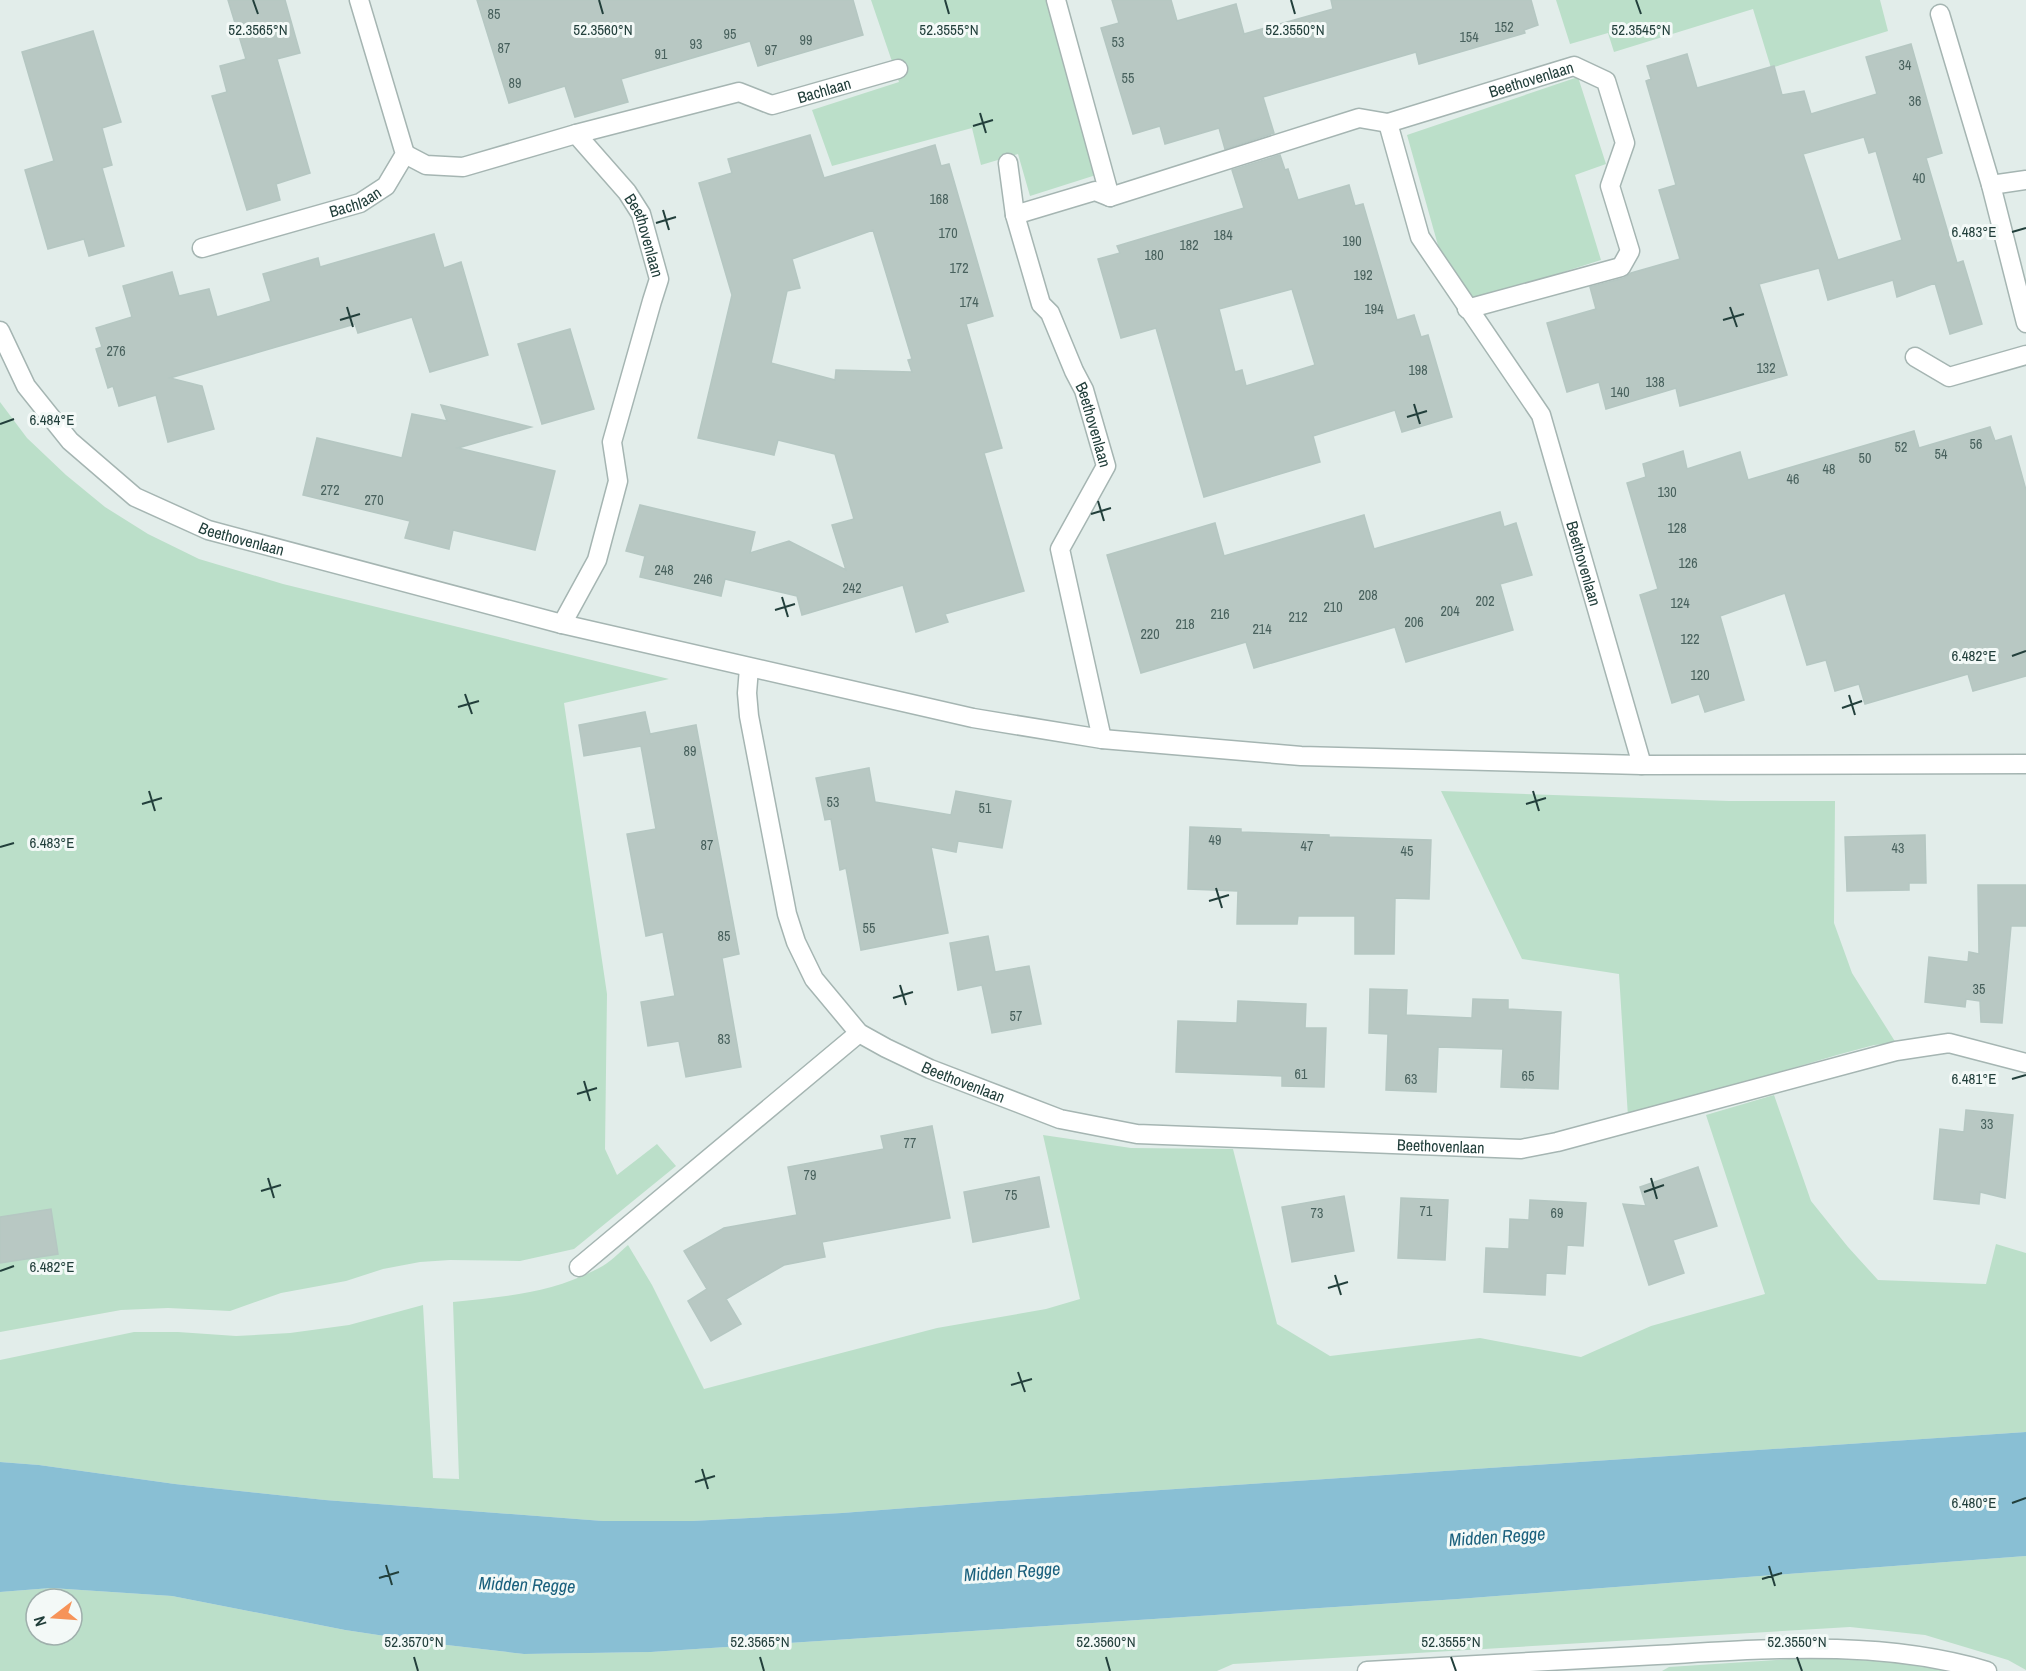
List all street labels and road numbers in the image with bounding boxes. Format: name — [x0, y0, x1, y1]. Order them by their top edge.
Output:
street label: Beethovenlaan — [1486, 56, 1576, 102]
street label: Bachlaan — [795, 72, 853, 108]
street label: Bachlaan — [327, 181, 385, 222]
street label: Beethovenlaan — [620, 189, 669, 280]
street label: Beethovenlaan — [1071, 378, 1117, 470]
street label: Beethovenlaan — [195, 516, 287, 561]
street label: Beethovenlaan — [1561, 518, 1607, 608]
street label: Beethovenlaan — [918, 1056, 1008, 1108]
street label: Beethovenlaan — [1397, 1133, 1485, 1159]

